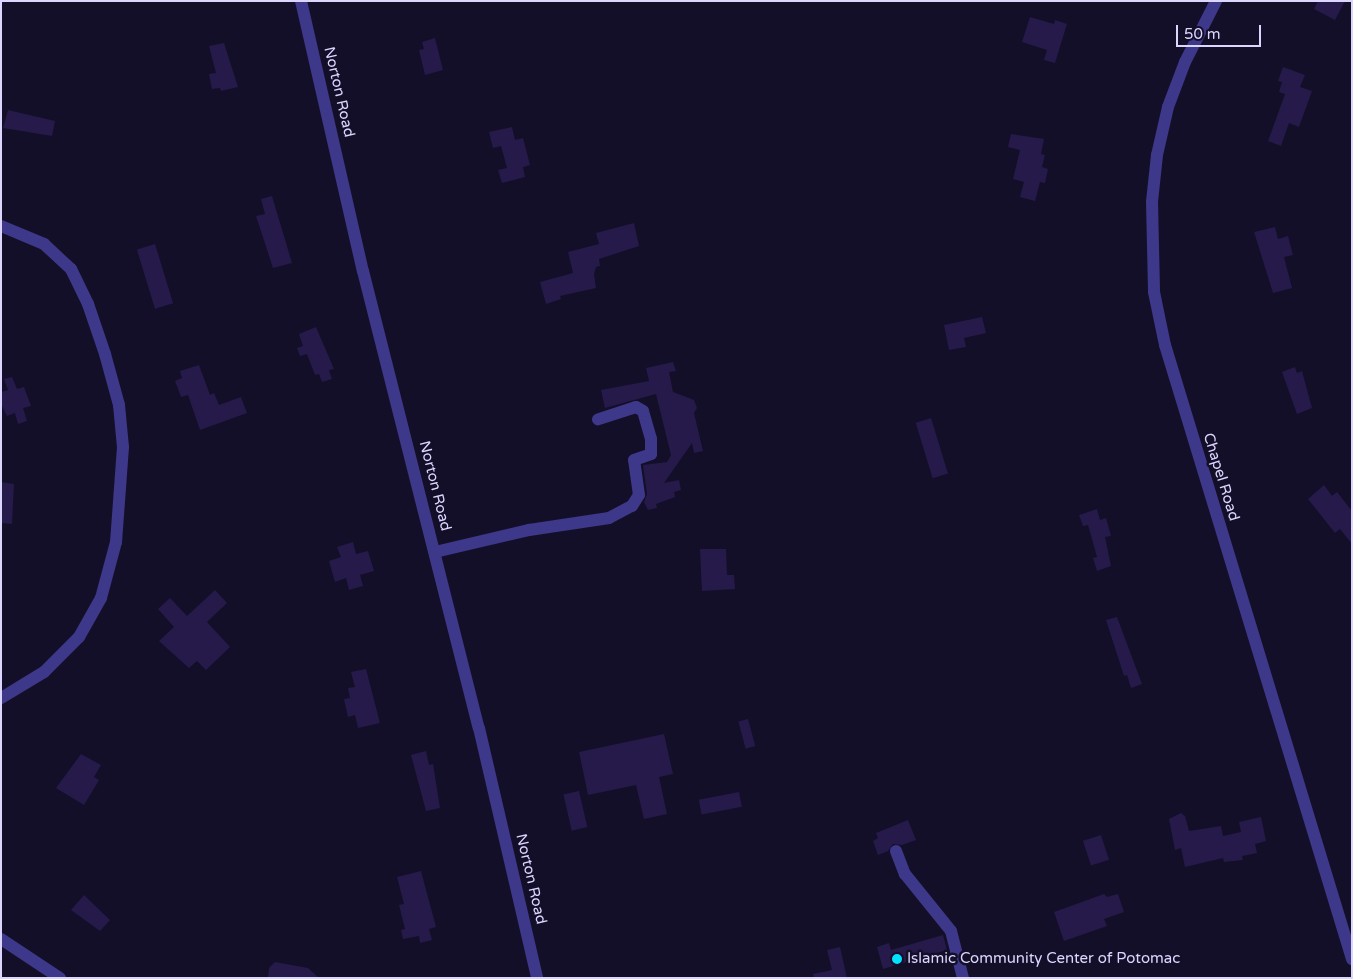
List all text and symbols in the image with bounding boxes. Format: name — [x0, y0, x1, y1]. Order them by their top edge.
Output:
scale bar — [1178, 15, 1263, 47]
text: 50 m — [1184, 25, 1221, 43]
street label: Norton Road — [320, 45, 358, 139]
street label: Chapel Road — [1199, 431, 1243, 523]
street label: Norton Road — [415, 439, 455, 533]
street label: Norton Road — [512, 832, 550, 926]
place label: Islamic Community Center of Potomac — [907, 950, 1180, 968]
marker: Islamic Community Center of Potomac — [891, 953, 903, 965]

